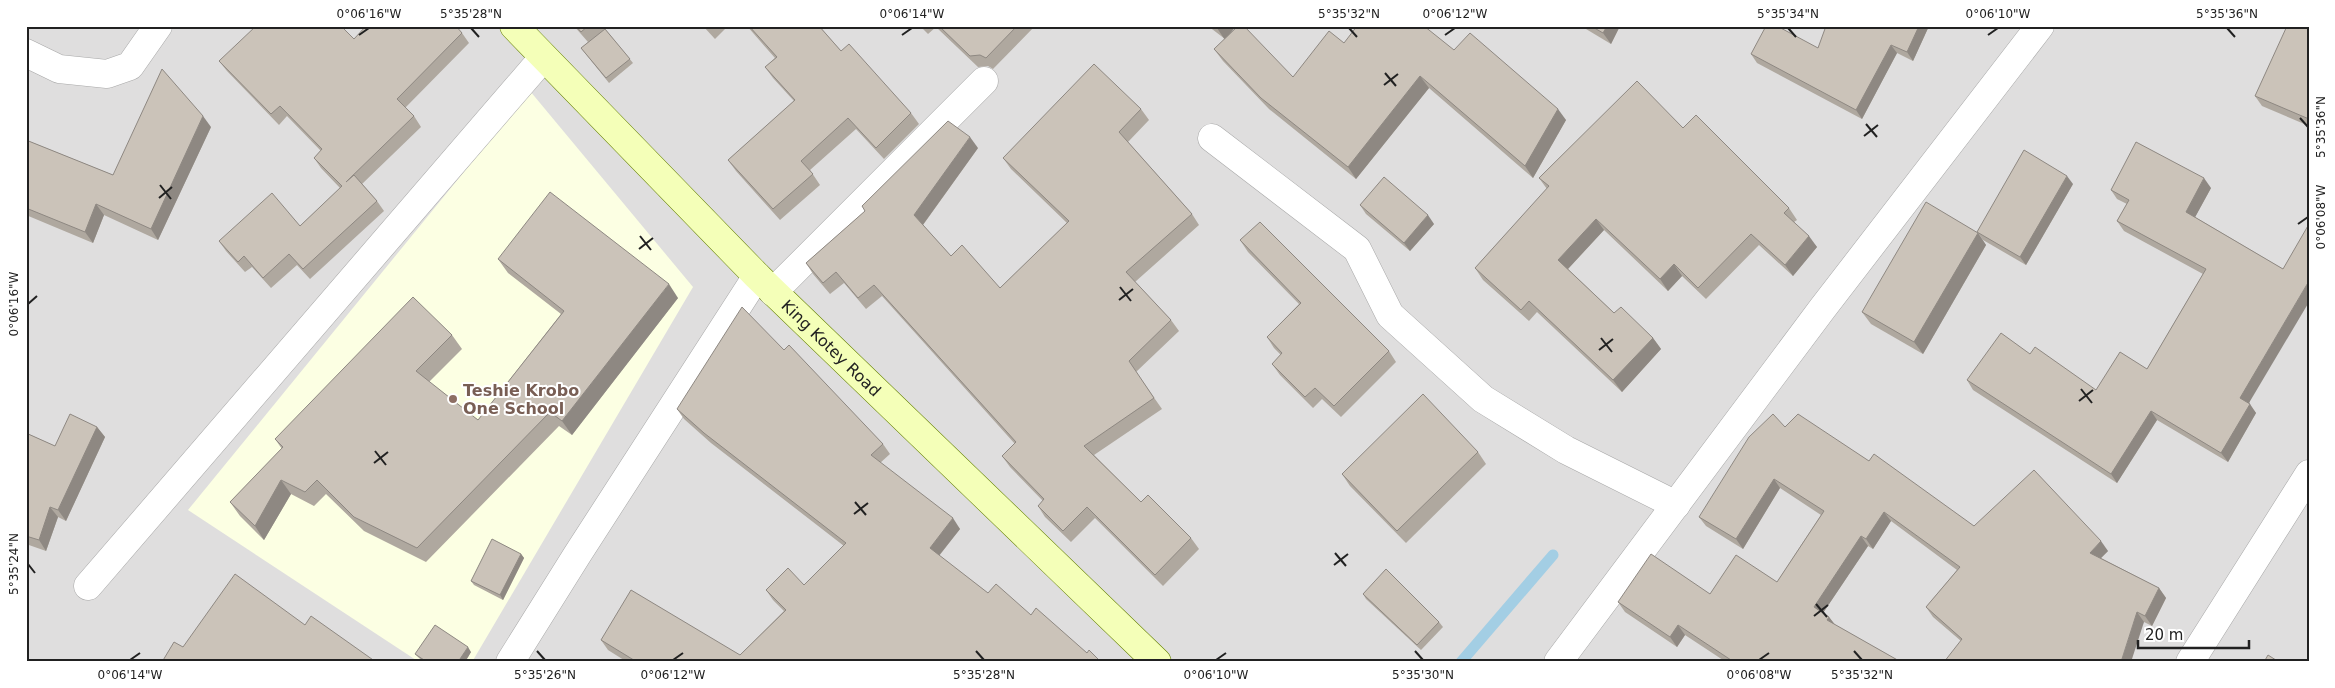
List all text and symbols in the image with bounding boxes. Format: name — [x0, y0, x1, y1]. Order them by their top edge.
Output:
text: 0°06'16"W — [337, 7, 402, 21]
text: 5°35'28"N — [440, 7, 502, 21]
text: 0°06'14"W — [880, 7, 945, 21]
text: 5°35'32"N — [1318, 7, 1380, 21]
text: 0°06'12"W — [1423, 7, 1488, 21]
text: 5°35'34"N — [1757, 7, 1819, 21]
text: 0°06'10"W — [1966, 7, 2031, 21]
text: 5°35'36"N — [2196, 7, 2258, 21]
text: 5°35'36"N — [2314, 96, 2328, 158]
text: 0°06'08"W — [2314, 184, 2328, 249]
text: 0°06'16"W — [7, 271, 21, 336]
street label: King Kotey Road — [777, 296, 885, 400]
place label: Teshie Krobo One School — [463, 381, 579, 418]
marker: Teshie Krobo One School — [447, 393, 459, 405]
text: 5°35'24"N — [7, 533, 21, 595]
scale bar — [2138, 618, 2249, 650]
text: 20 m — [2145, 626, 2183, 644]
text: 0°06'14"W — [98, 668, 163, 682]
text: 5°35'26"N — [514, 668, 576, 682]
text: 0°06'12"W — [641, 668, 706, 682]
text: 5°35'28"N — [953, 668, 1015, 682]
text: 0°06'10"W — [1184, 668, 1249, 682]
text: 5°35'30"N — [1392, 668, 1454, 682]
text: 0°06'08"W — [1727, 668, 1792, 682]
text: 5°35'32"N — [1831, 668, 1893, 682]

